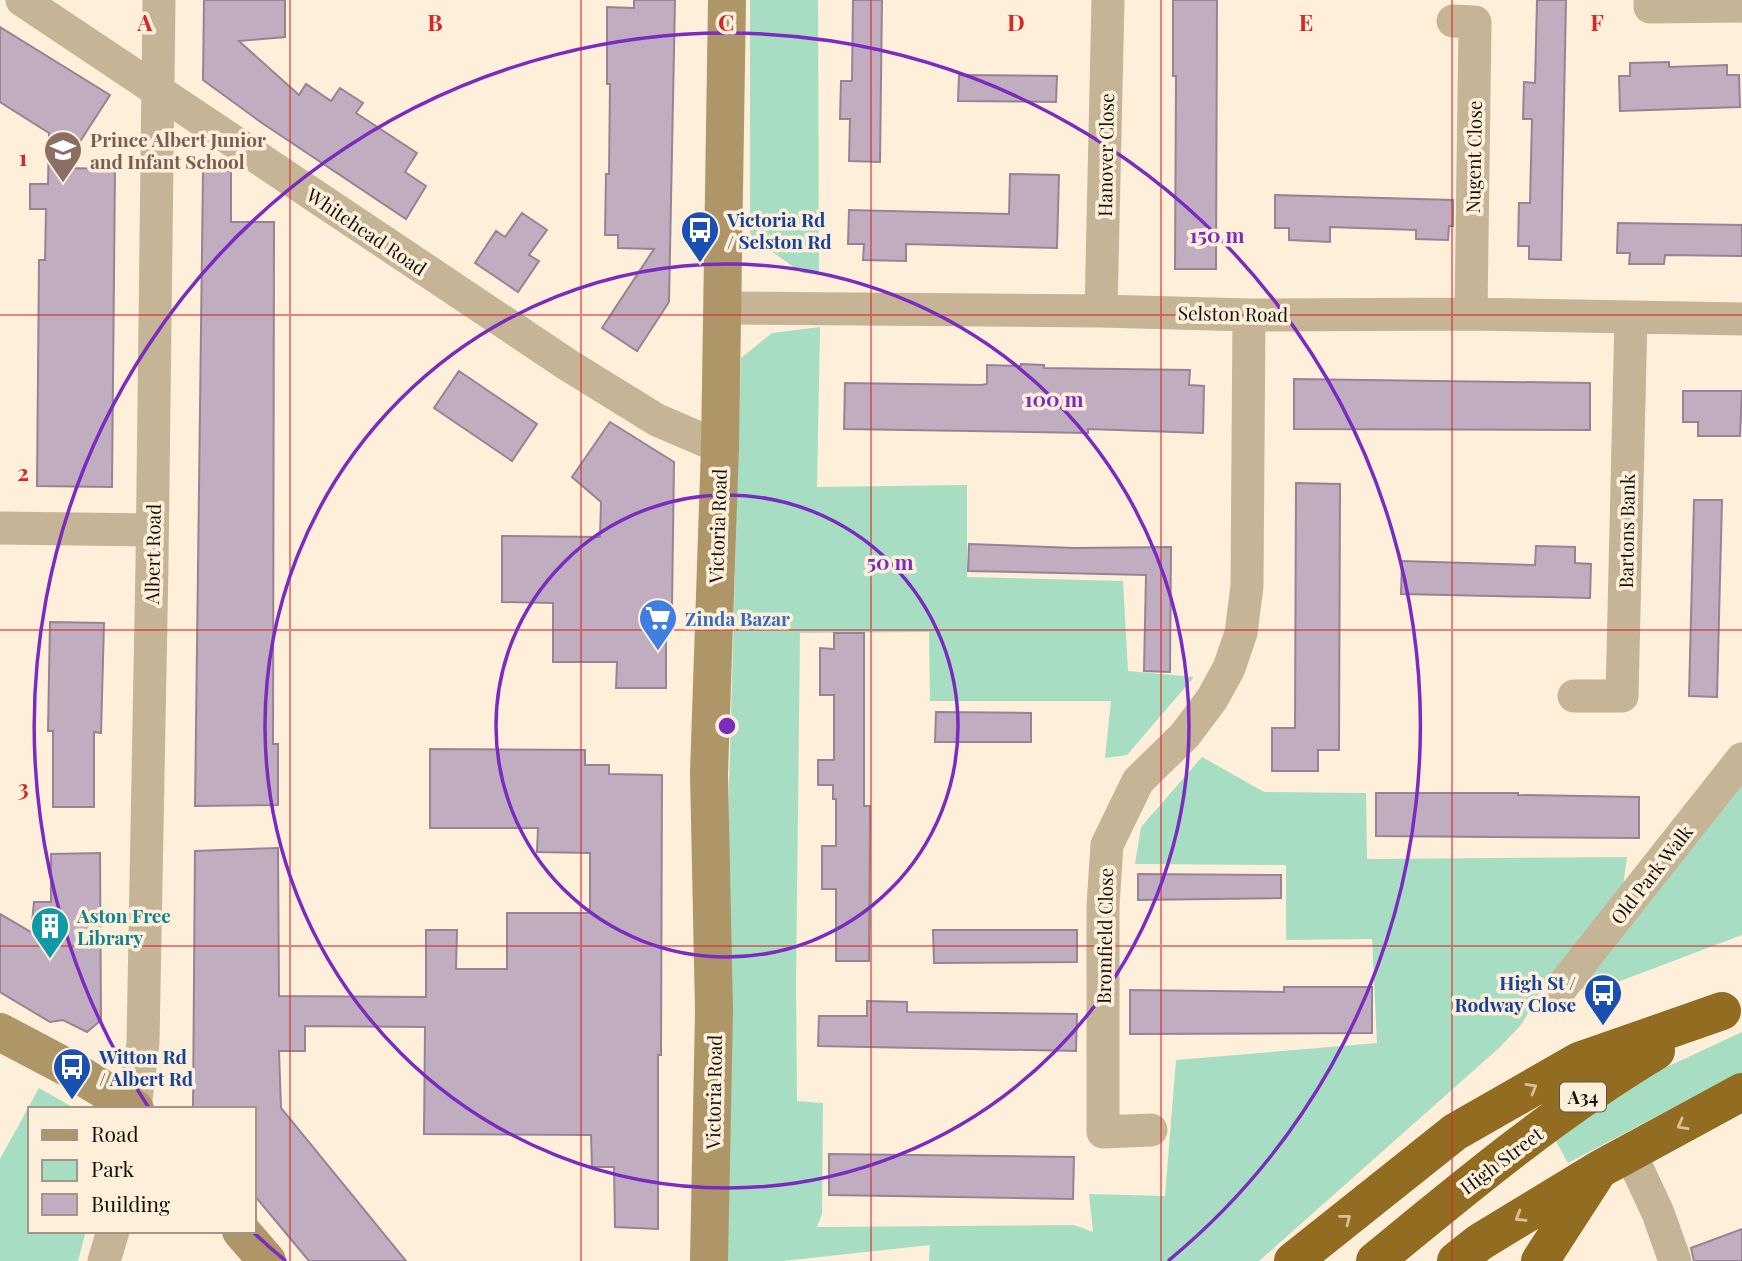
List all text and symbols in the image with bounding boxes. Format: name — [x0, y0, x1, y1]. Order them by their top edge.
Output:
text: A — [136, 6, 153, 37]
text: B — [427, 6, 443, 37]
text: C — [718, 6, 734, 37]
text: D — [1007, 6, 1025, 37]
text: E — [1299, 6, 1313, 37]
text: F — [1590, 6, 1604, 37]
street label: Hanover Close — [1091, 93, 1119, 217]
street label: Nugent Close — [1459, 100, 1487, 214]
place label: Prince Albert Junior and Infant School — [90, 126, 266, 174]
school or university icon: Prince Albert Junior and Infant School — [42, 129, 84, 184]
text: 1 — [19, 141, 28, 172]
street label: Whitehead Road — [301, 181, 432, 281]
place label: Victoria Rd / Selston Rd — [726, 206, 832, 254]
bus stop icon: Victoria Rd / Selston Rd — [679, 209, 721, 264]
text: 150 m — [1190, 220, 1244, 248]
street label: Selston Road — [1178, 299, 1288, 327]
text: 100 m — [1024, 384, 1084, 412]
text: 2 — [17, 456, 29, 487]
street label: Victoria Road — [702, 468, 732, 585]
street label: Bartons Bank — [1612, 473, 1640, 588]
street label: Albert Road — [138, 504, 166, 605]
text: 50 m — [866, 547, 914, 575]
supermarket icon: Zinda Bazar — [637, 597, 679, 652]
place label: Zinda Bazar — [685, 605, 790, 631]
centre of rings — [715, 714, 739, 738]
text: 3 — [17, 771, 29, 802]
street label: Old Park Walk — [1604, 819, 1698, 929]
street label: Bromfield Close — [1090, 868, 1118, 1004]
place label: Aston Free Library — [76, 902, 171, 950]
building icon: Aston Free Library — [29, 905, 71, 960]
place label: High St / Rodway Close — [1454, 969, 1576, 1017]
bus stop icon: High St / Rodway Close — [1582, 972, 1624, 1027]
street label: Victoria Road — [699, 1034, 727, 1151]
place label: Witton Rd / Albert Rd — [98, 1043, 194, 1091]
bus stop icon: Witton Rd / Albert Rd — [51, 1046, 93, 1101]
road number: A34 — [1560, 1082, 1606, 1112]
one-way arrow — [1524, 1083, 1537, 1096]
legend — [28, 1107, 256, 1233]
one-way arrow — [1677, 1117, 1689, 1130]
text: Road — [91, 1119, 139, 1147]
street label: High Street — [1454, 1120, 1548, 1200]
text: Park — [91, 1154, 135, 1182]
text: Building — [91, 1189, 170, 1217]
one-way arrow — [1515, 1209, 1528, 1222]
one-way arrow — [1339, 1214, 1351, 1227]

